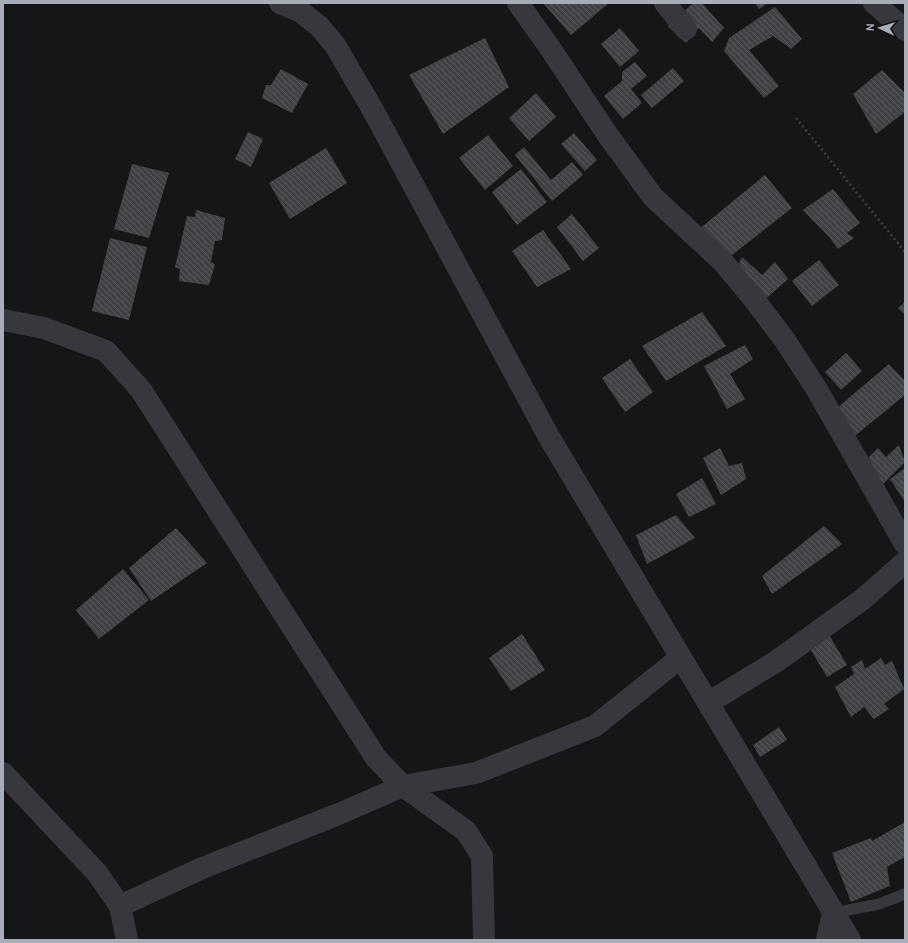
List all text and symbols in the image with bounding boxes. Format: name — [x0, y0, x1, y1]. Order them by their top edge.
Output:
north arrow — [860, 8, 900, 48]
text: N — [864, 23, 878, 32]

